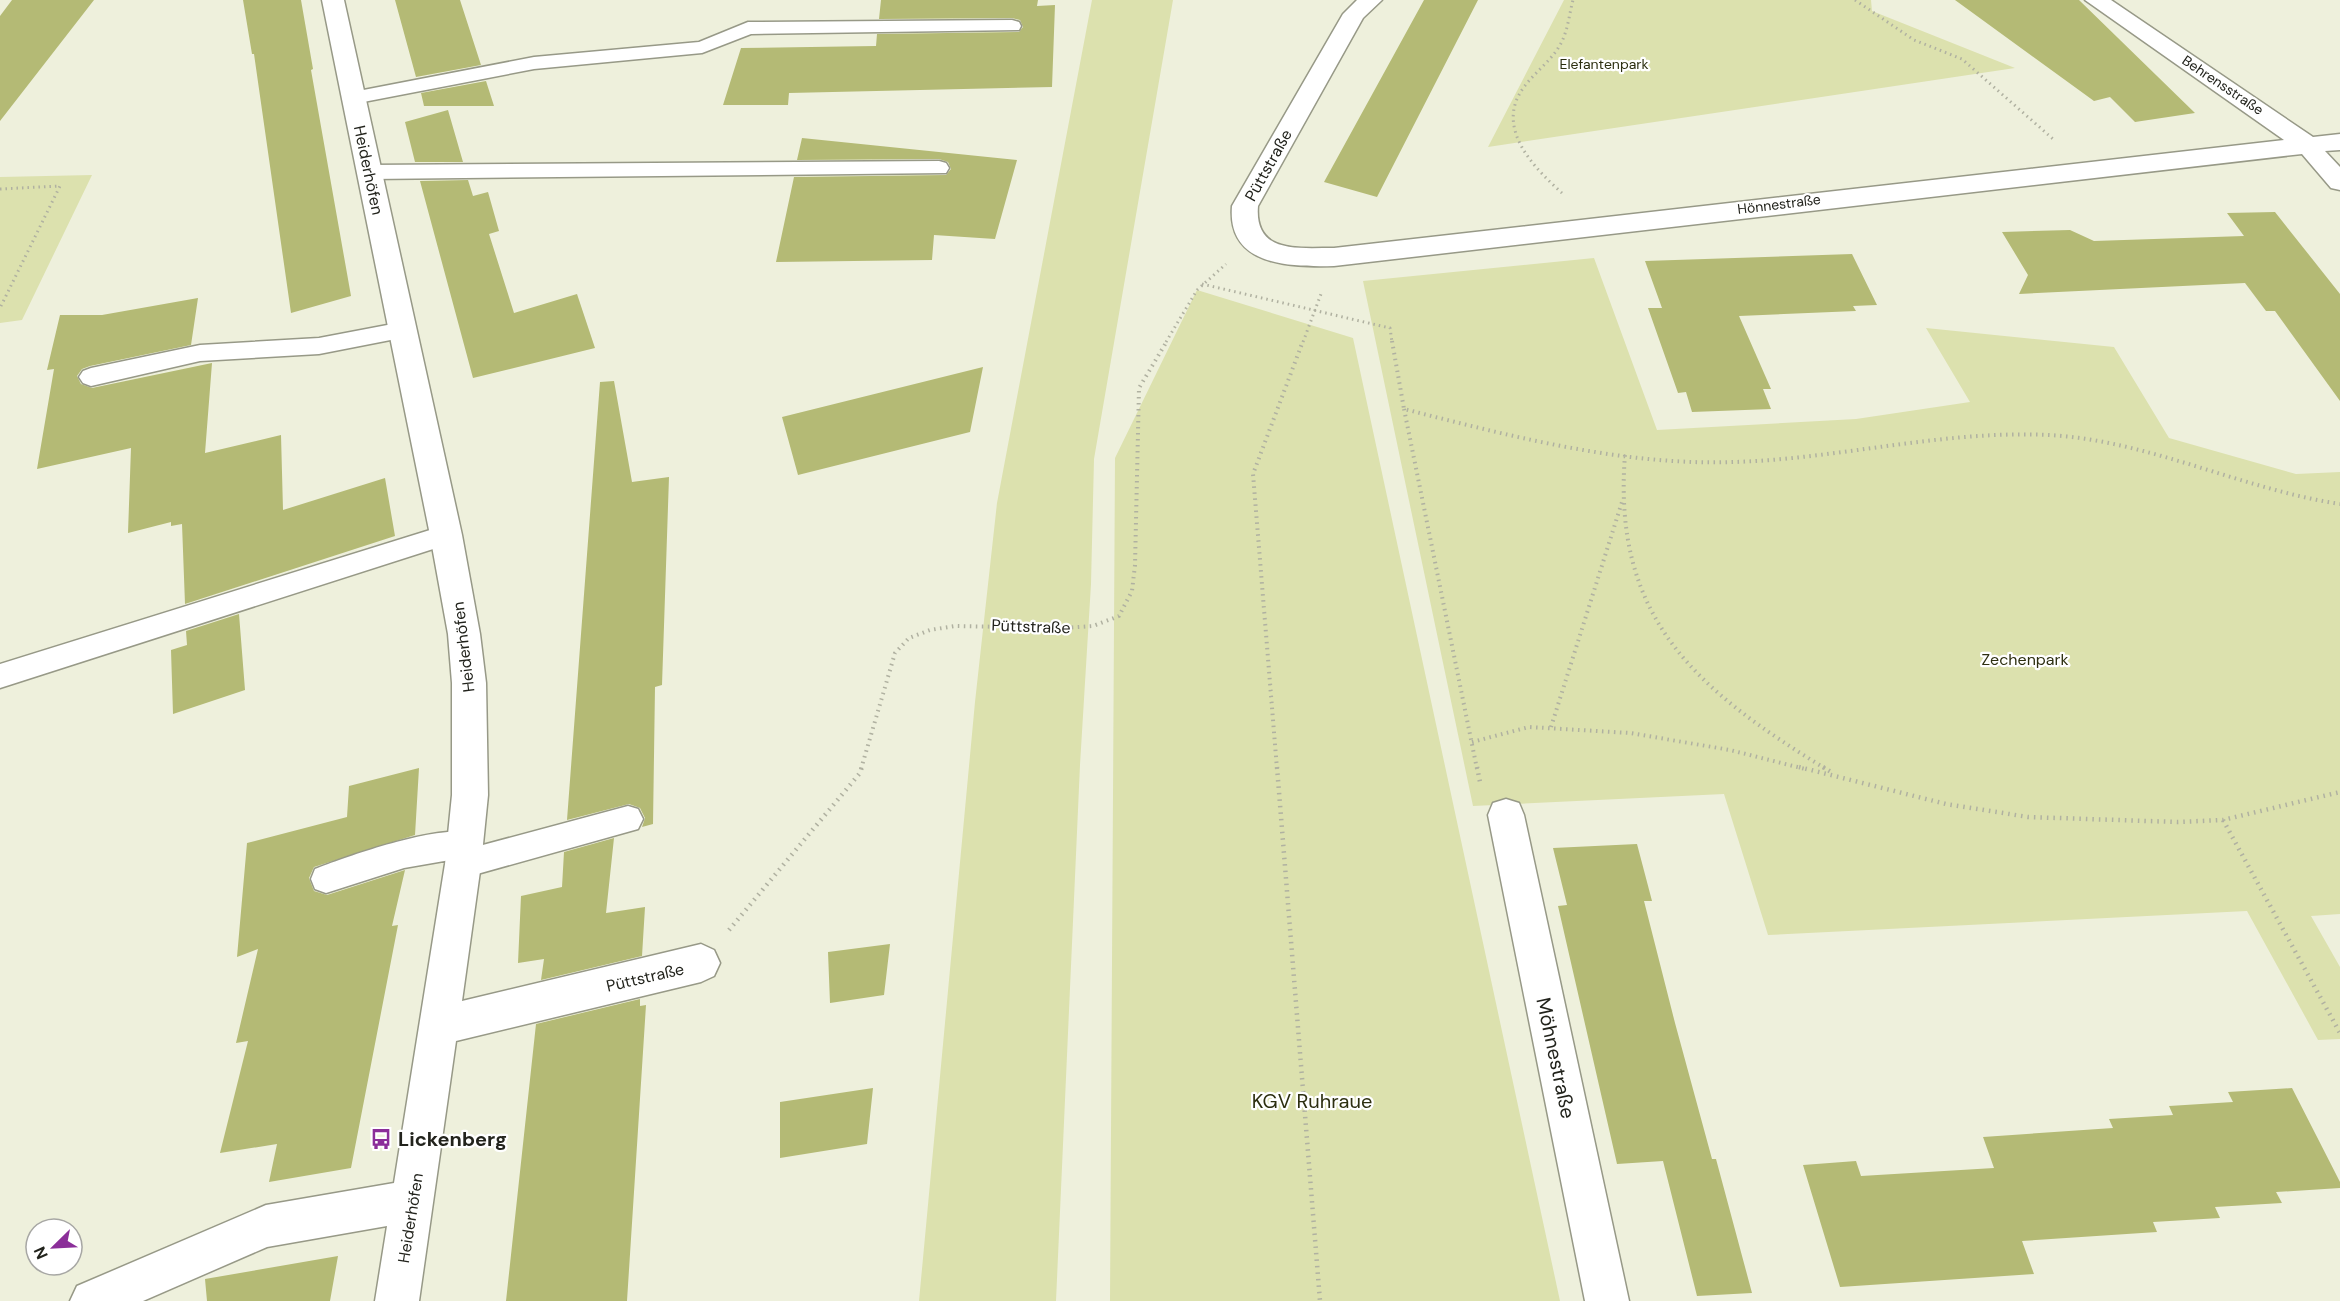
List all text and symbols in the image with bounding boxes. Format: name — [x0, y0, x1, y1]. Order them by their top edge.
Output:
street label: Behrensstraße — [2179, 51, 2267, 119]
park label: Elefantenpark — [1559, 55, 1649, 73]
street label: Heiderhöfen — [349, 123, 388, 217]
street label: Püttstraße — [1240, 126, 1297, 205]
street label: Hönnestraße — [1736, 190, 1822, 218]
street label: Heiderhöfen — [448, 601, 479, 693]
street label: Püttstraße — [991, 615, 1071, 638]
park label: Zechenpark — [1981, 649, 2069, 670]
street label: Püttstraße — [604, 958, 686, 997]
street label: Möhnestraße — [1530, 995, 1582, 1121]
park label: KGV Ruhraue — [1252, 1088, 1372, 1114]
place label: Lickenberg — [398, 1126, 507, 1152]
bus stop icon: Lickenberg — [369, 1127, 393, 1151]
street label: Heiderhöfen — [393, 1172, 428, 1265]
north arrow — [24, 1217, 84, 1277]
text: N — [29, 1243, 53, 1262]

